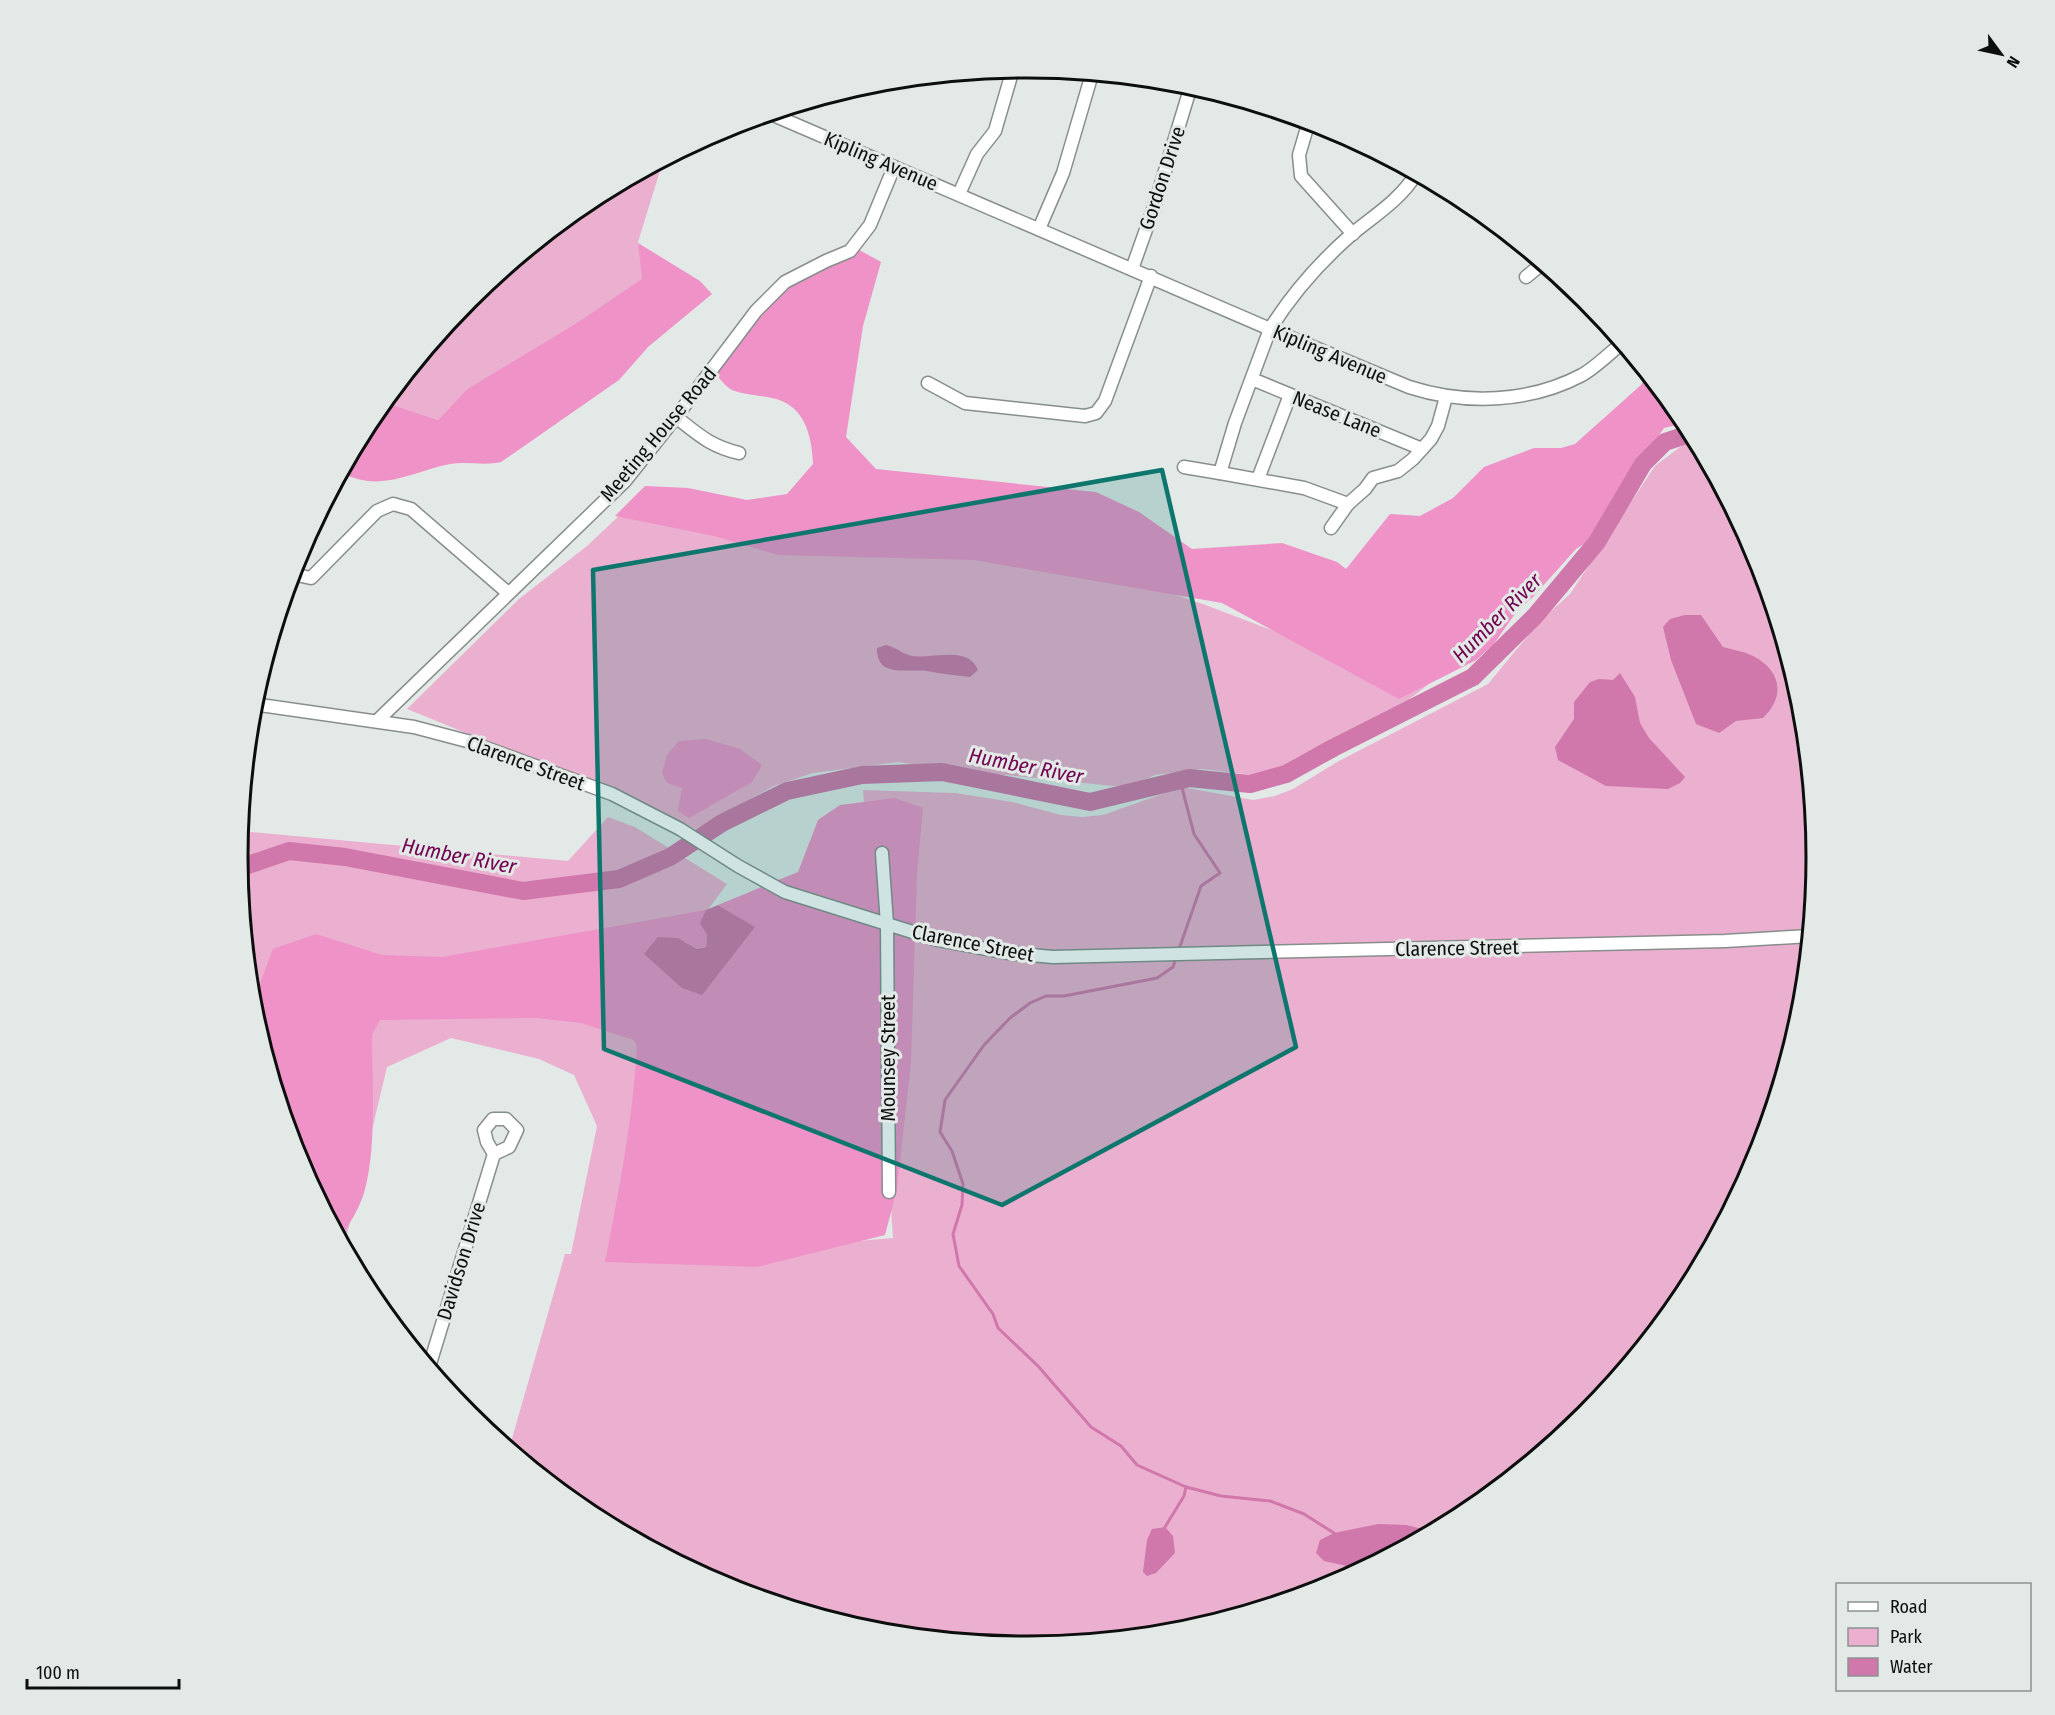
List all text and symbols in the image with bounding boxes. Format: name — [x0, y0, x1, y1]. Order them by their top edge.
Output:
north arrow — [1971, 24, 2031, 84]
text: N — [2003, 53, 2024, 71]
street label: Gordon Drive — [1134, 123, 1190, 233]
street label: Kipling Avenue — [820, 126, 942, 196]
street label: Kipling Avenue — [1269, 319, 1391, 389]
street label: Meeting House Road — [595, 362, 721, 506]
street label: Nease Lane — [1289, 385, 1385, 443]
water label: Humber River — [1447, 567, 1548, 668]
street label: Clarence Street — [464, 731, 589, 796]
water label: Humber River — [967, 742, 1086, 790]
water label: Humber River — [400, 832, 519, 880]
street label: Clarence Street — [910, 919, 1036, 967]
street label: Clarence Street — [1395, 935, 1520, 961]
street label: Mounsey Street — [876, 994, 900, 1121]
street label: Davidson Drive — [432, 1199, 490, 1323]
legend — [1836, 1583, 2031, 1691]
text: Road — [1890, 1596, 1927, 1618]
text: Park — [1890, 1626, 1923, 1648]
scale bar — [27, 1652, 178, 1690]
text: Water — [1890, 1656, 1933, 1678]
text: 100 m — [36, 1662, 80, 1684]

